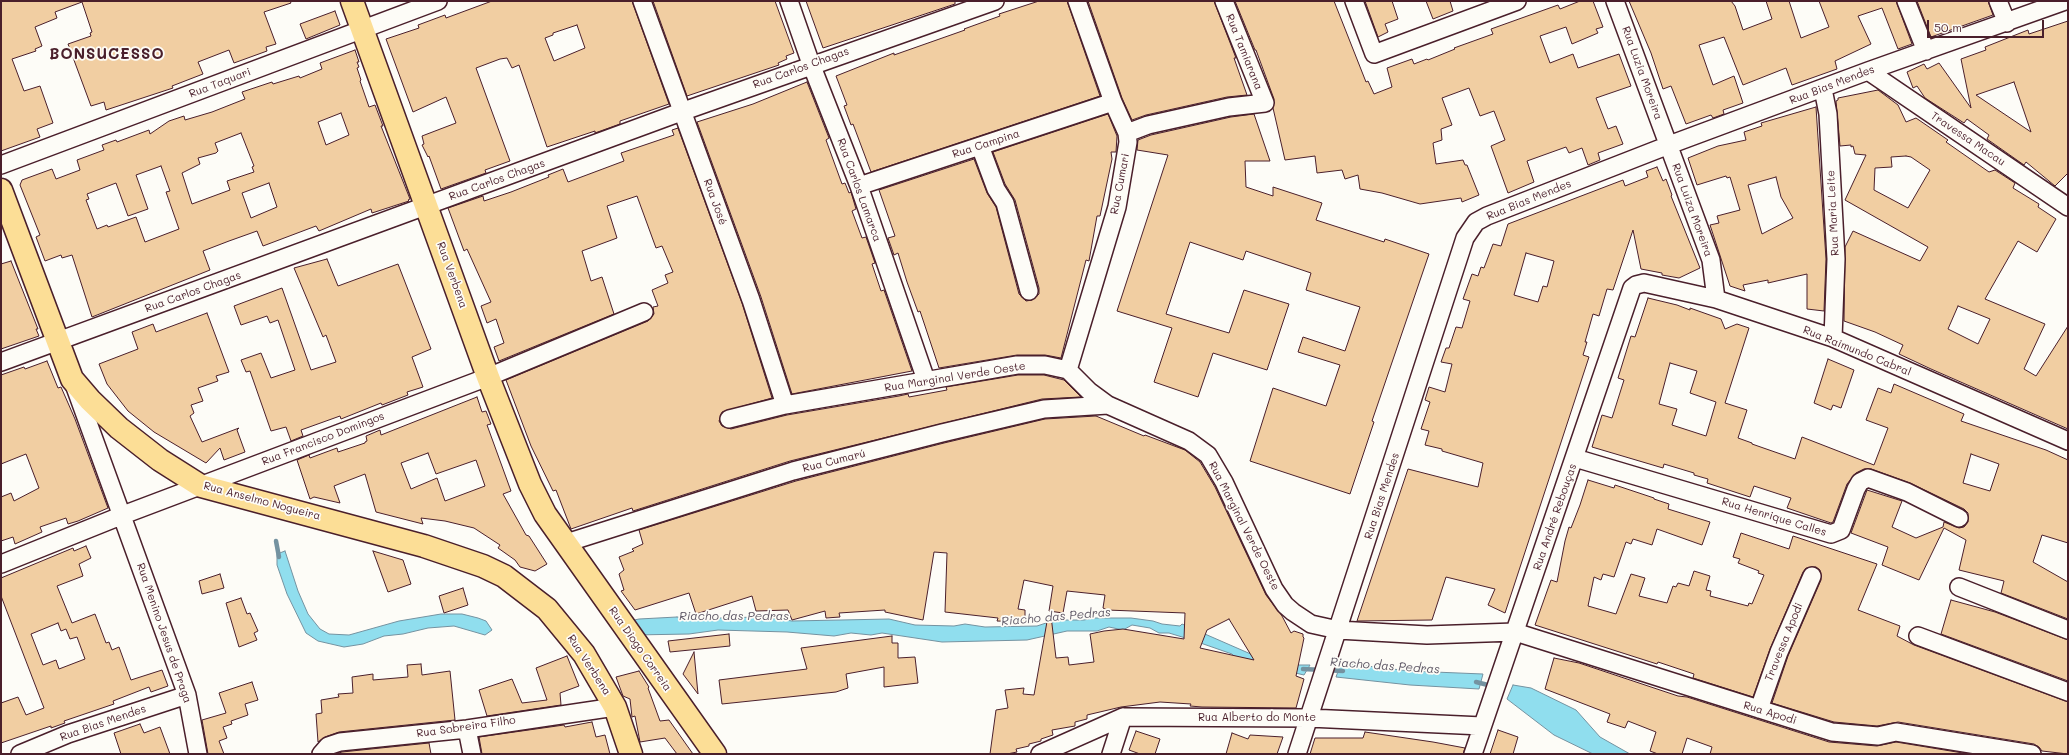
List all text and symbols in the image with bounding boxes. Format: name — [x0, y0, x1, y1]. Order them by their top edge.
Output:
street label: Rua Tamiarana — [1223, 12, 1265, 92]
scale bar — [1929, 12, 2046, 38]
text: 50 m — [1934, 19, 1962, 35]
street label: Rua Luzia Moreira — [1619, 24, 1665, 122]
street label: Rua Carlos Chagas — [751, 44, 851, 92]
district label: BONSUCESSO — [49, 45, 165, 63]
street label: Rua Bias Mendes — [1788, 63, 1876, 107]
street label: Rua Taquari — [187, 65, 253, 101]
street label: Travessa Macau — [1928, 109, 2008, 169]
street label: Rua Campina — [951, 127, 1021, 161]
street label: Rua Carlos Lamarca — [834, 137, 884, 243]
street label: Rua Cumari — [1108, 152, 1132, 216]
street label: Rua Carlos Chagas — [447, 156, 547, 204]
street label: Rua Luiza Moreira — [1669, 161, 1715, 259]
street label: Rua Maria Leite — [1824, 170, 1842, 256]
street label: Rua José — [701, 177, 729, 227]
street label: Rua Bias Mendes — [1485, 177, 1573, 223]
street label: Rua Verbena — [434, 240, 470, 310]
street label: Rua Carlos Chagas — [143, 268, 243, 316]
street label: Rua Raimundo Cabral — [1801, 323, 1913, 379]
street label: Rua Marginal Verde Oeste — [883, 359, 1027, 395]
street label: Rua Francisco Domingos — [260, 409, 386, 469]
street label: Rua Cumarú — [801, 447, 867, 475]
street label: Rua Bias Mendes — [1362, 451, 1402, 541]
street label: Rua Marginal Verde Oeste — [1206, 459, 1282, 593]
street label: Rua André Rebouças — [1531, 462, 1579, 572]
street label: Rua Anselmo Nogueira — [202, 479, 322, 523]
street label: Rua Henrique Calles — [1720, 495, 1828, 539]
street label: Rua Menino Jesus de Praga — [134, 561, 194, 705]
street label: Travessa Apodi — [1762, 601, 1806, 683]
street label: Rua Diogo Correia — [606, 604, 674, 694]
water label: Riacho das Pedras — [1001, 605, 1111, 629]
water label: Riacho das Pedras — [679, 609, 789, 623]
street label: Rua Verbena — [565, 632, 613, 698]
water label: Riacho das Pedras — [1330, 655, 1440, 677]
street label: Rua Apodi — [1742, 699, 1798, 727]
street label: Rua Bias Mendes — [58, 702, 148, 744]
street label: Rua Alberto do Monte — [1198, 711, 1316, 725]
street label: Rua Sobreira Filho — [416, 714, 516, 740]

